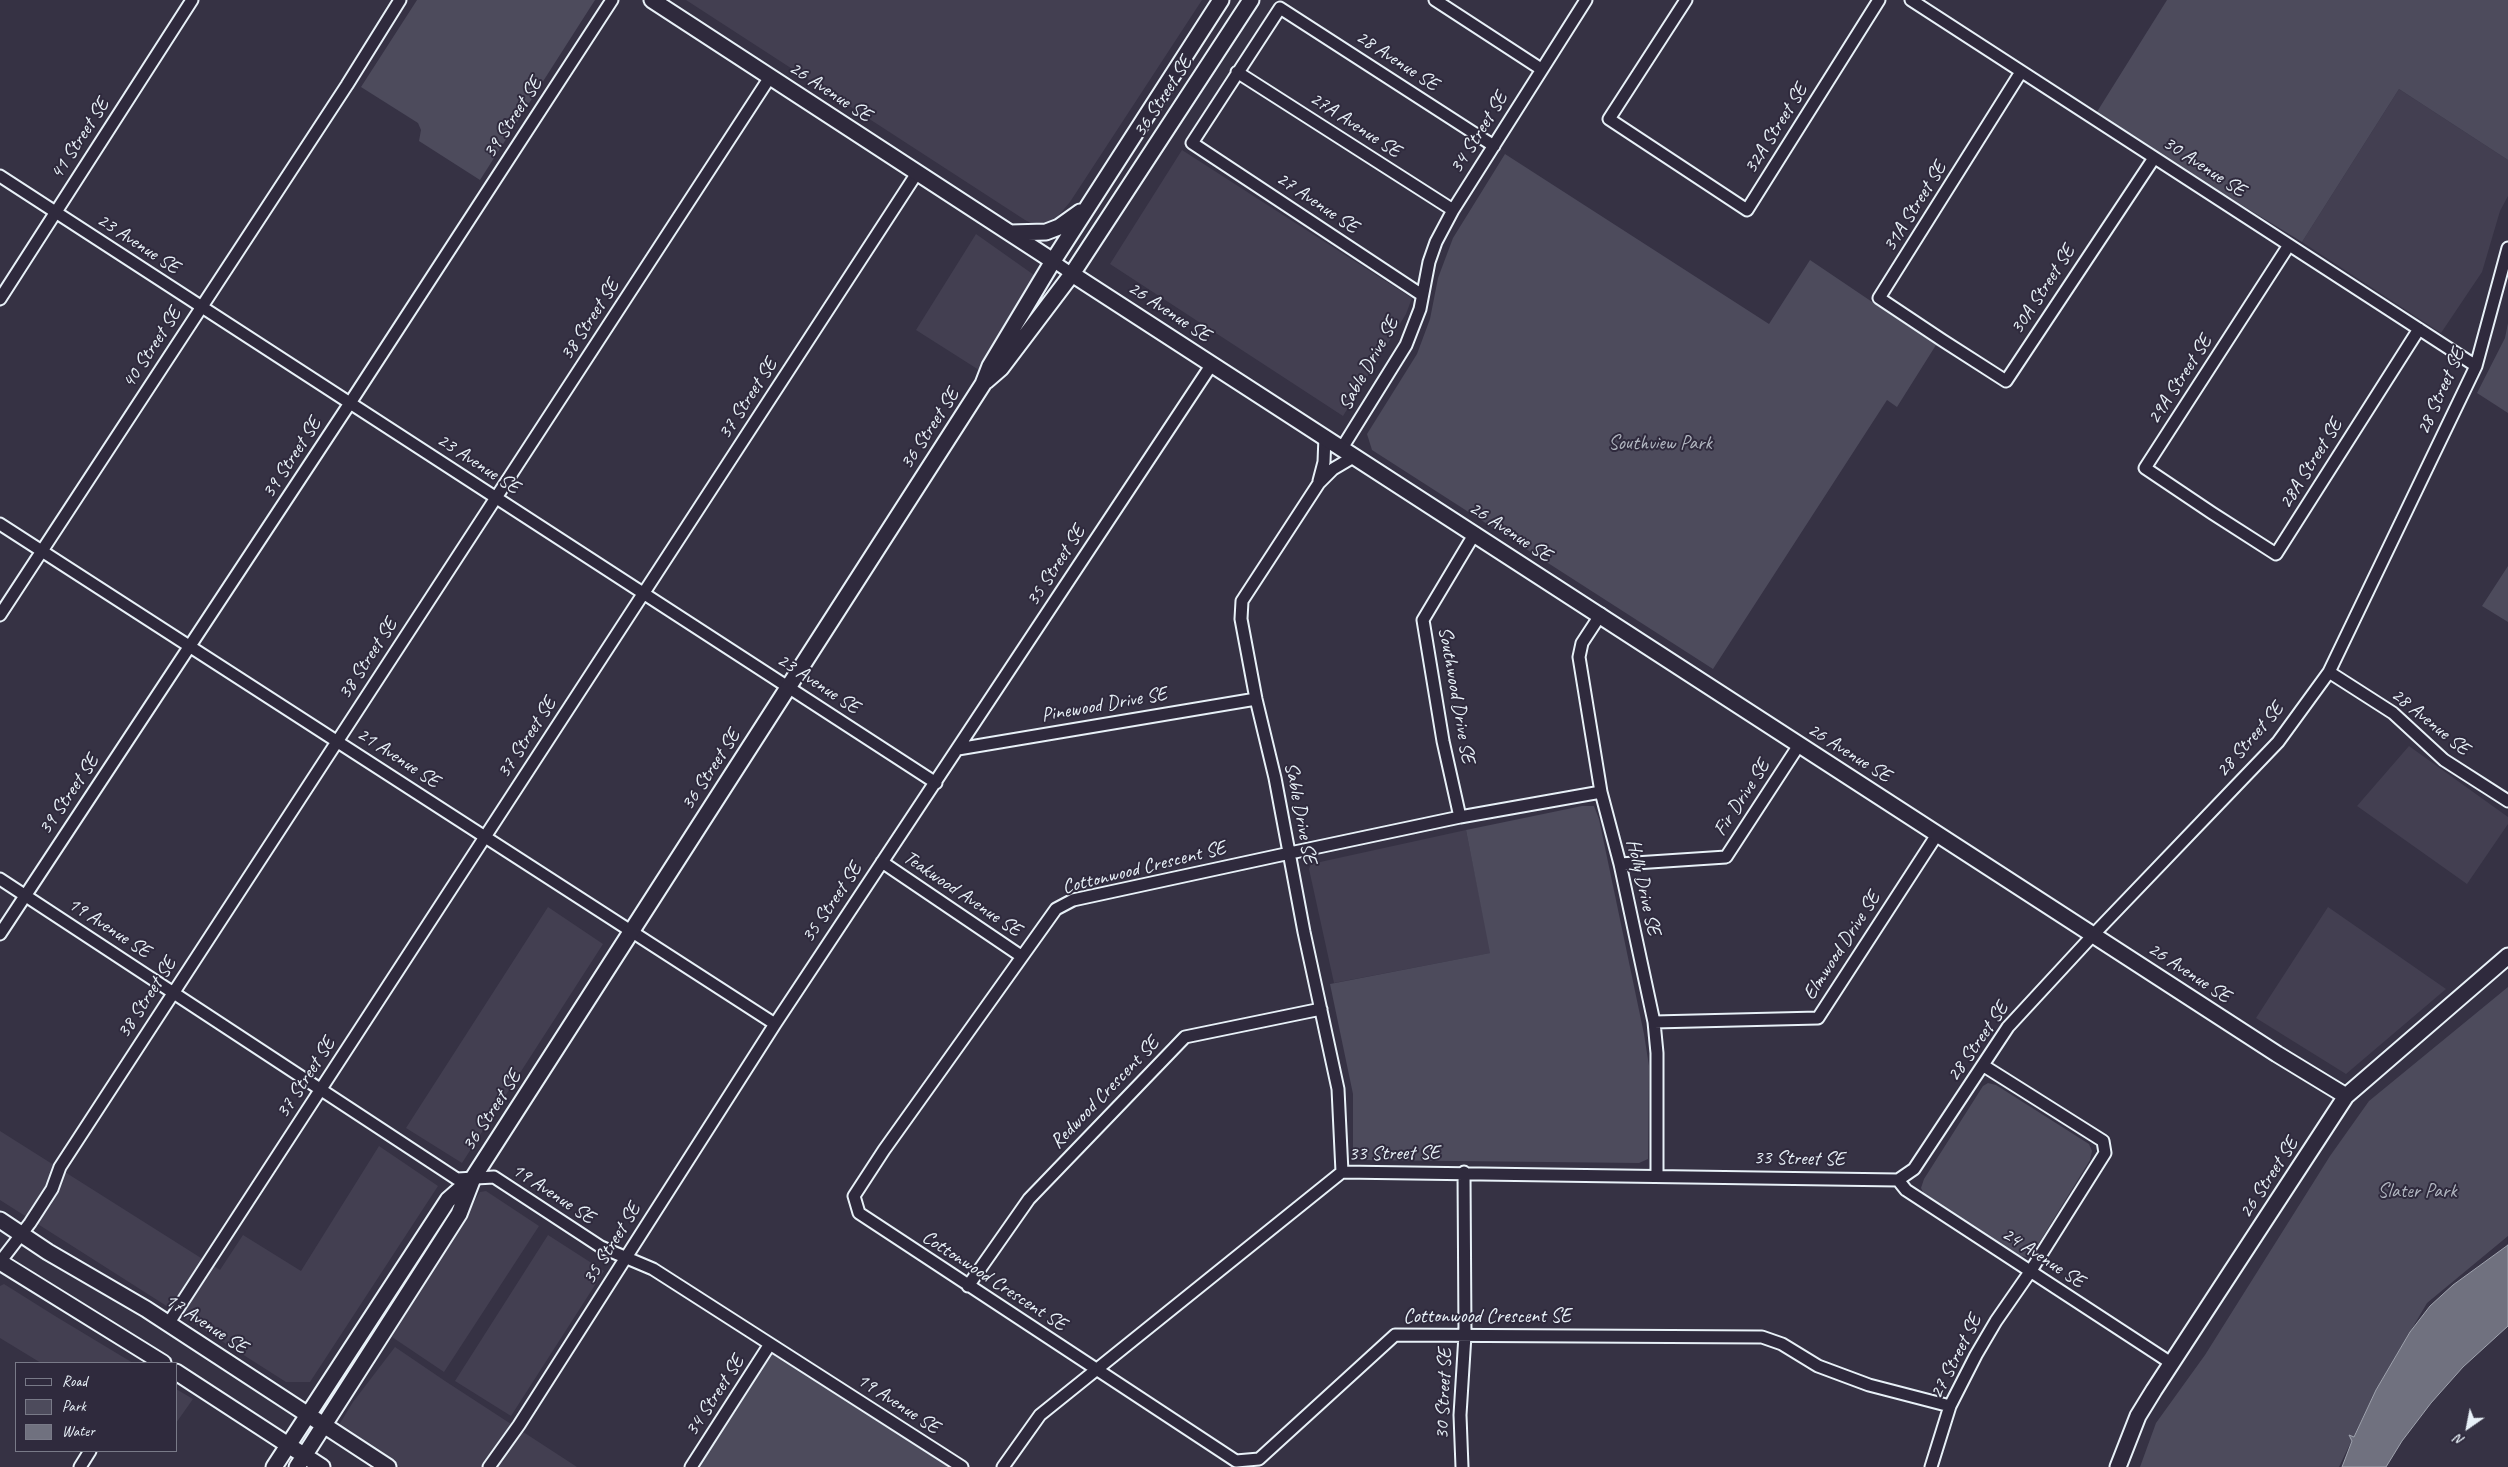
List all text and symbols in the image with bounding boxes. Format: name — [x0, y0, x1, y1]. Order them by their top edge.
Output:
street label: 28 Avenue SE — [1351, 25, 1443, 97]
street label: 36 Street SE — [1128, 52, 1198, 142]
street label: 26 Avenue SE — [784, 56, 876, 128]
street label: 39 Street SE — [478, 73, 548, 163]
street label: 32A Street SE — [1739, 80, 1813, 178]
street label: 27A Avenue SE — [1305, 87, 1405, 163]
street label: 34 Street SE — [1445, 88, 1513, 178]
street label: 41 Street SE — [45, 94, 115, 184]
street label: 30 Avenue SE — [2158, 131, 2250, 203]
street label: 31A Street SE — [1878, 158, 1952, 256]
street label: 27 Avenue SE — [1271, 167, 1363, 239]
street label: 23 Avenue SE — [92, 208, 184, 280]
street label: 30A Street SE — [2005, 241, 2081, 339]
street label: 38 Street SE — [555, 275, 625, 365]
street label: 26 Avenue SE — [1123, 276, 1215, 348]
street label: 40 Street SE — [117, 303, 187, 393]
street label: Sable Drive SE — [1334, 313, 1404, 415]
street label: 29A Street SE — [2142, 331, 2218, 429]
street label: 28 Street SE — [2411, 345, 2471, 439]
street label: 37 Street SE — [713, 354, 783, 444]
street label: 36 Street SE — [895, 384, 965, 474]
street label: 39 Street SE — [257, 413, 327, 503]
street label: 28A Street SE — [2274, 415, 2348, 513]
street label: 23 Avenue SE — [432, 428, 524, 500]
park label: Southview Park — [1608, 432, 1712, 456]
street label: 26 Avenue SE — [1464, 496, 1556, 568]
street label: 35 Street SE — [1021, 521, 1091, 611]
street label: 38 Street SE — [333, 614, 403, 704]
street label: Southwood Drive SE — [1432, 625, 1480, 765]
street label: 23 Avenue SE — [772, 648, 864, 720]
street label: Pinewood Drive SE — [1040, 682, 1168, 728]
street label: 28 Avenue SE — [2386, 683, 2474, 761]
street label: 37 Street SE — [492, 693, 562, 783]
street label: 28 Street SE — [2211, 698, 2289, 782]
street label: 26 Avenue SE — [1803, 718, 1895, 788]
street label: 21 Avenue SE — [352, 722, 444, 794]
street label: 36 Street SE — [676, 725, 746, 815]
street label: 39 Street SE — [34, 750, 104, 840]
street label: Fir Drive SE — [1709, 755, 1775, 841]
street label: Sable Drive SE — [1278, 760, 1322, 866]
street label: Cottonwood Crescent SE — [1060, 836, 1228, 900]
street label: Holly Drive SE — [1620, 837, 1666, 937]
street label: Teakwood Avenue SE — [898, 846, 1026, 942]
street label: 35 Street SE — [797, 858, 867, 948]
street label: Elmwood Drive SE — [1798, 887, 1886, 1005]
street label: 19 Avenue SE — [63, 892, 155, 964]
street label: 26 Avenue SE — [2143, 937, 2235, 1009]
street label: 38 Street SE — [112, 953, 182, 1043]
street label: 28 Street SE — [1942, 998, 2014, 1086]
street label: Redwood Crescent SE — [1045, 1032, 1165, 1154]
street label: 37 Street SE — [271, 1033, 341, 1123]
street label: 36 Street SE — [457, 1066, 527, 1156]
street label: 26 Street SE — [2234, 1133, 2304, 1223]
street label: 33 Street SE — [1348, 1141, 1440, 1167]
street label: 33 Street SE — [1753, 1146, 1845, 1172]
street label: 19 Avenue SE — [507, 1158, 599, 1230]
park label: Slater Park — [2377, 1180, 2457, 1204]
street label: 35 Street SE — [578, 1199, 646, 1289]
street label: 24 Avenue SE — [1997, 1222, 2089, 1294]
street label: Cottonwood Crescent SE — [917, 1225, 1071, 1337]
street label: 17 Avenue SE — [160, 1288, 252, 1360]
street label: Cottonwood Crescent SE — [1403, 1305, 1571, 1329]
street label: 27 Street SE — [1925, 1311, 1987, 1403]
street label: 30 Street SE — [1430, 1348, 1458, 1440]
street label: 34 Street SE — [680, 1351, 750, 1441]
legend — [15, 1362, 178, 1452]
street label: 19 Avenue SE — [852, 1368, 944, 1440]
text: Road — [62, 1372, 87, 1391]
text: Park — [62, 1397, 86, 1416]
north arrow — [2443, 1402, 2493, 1452]
text: Water — [62, 1422, 95, 1441]
text: N — [2451, 1431, 2468, 1449]

